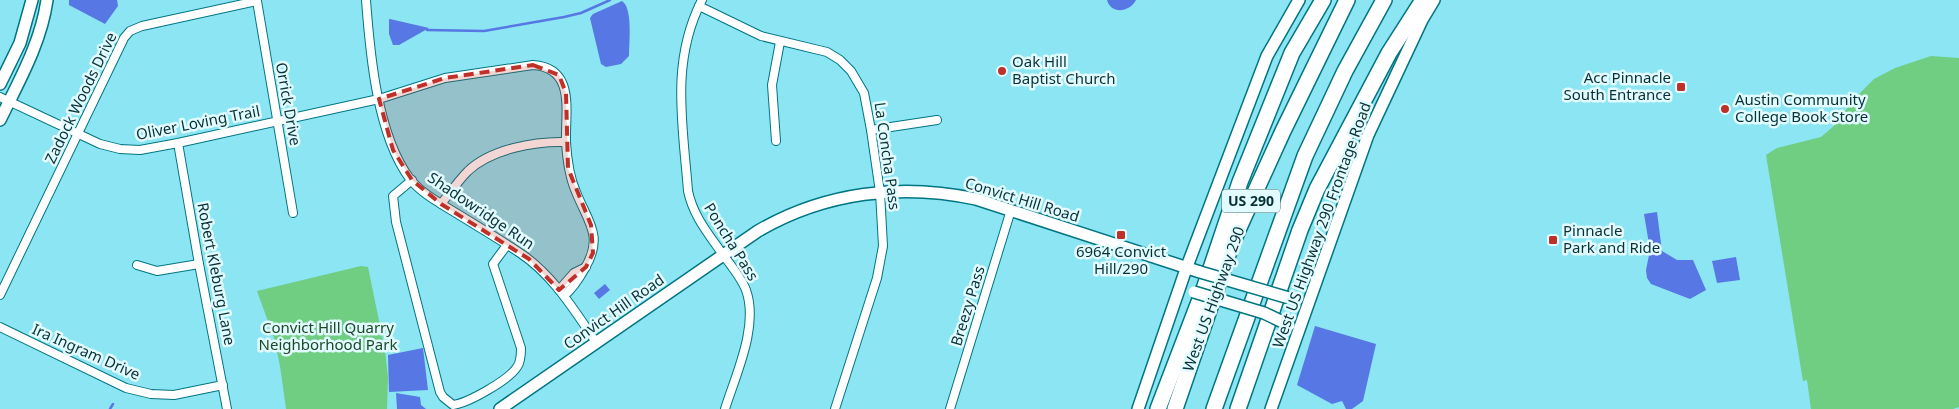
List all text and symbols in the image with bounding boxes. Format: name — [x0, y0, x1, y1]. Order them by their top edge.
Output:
street label: Zadock Woods Drive — [40, 29, 121, 166]
place label: Oak Hill Baptist Church — [1012, 51, 1116, 88]
street label: Orrick Drive — [272, 61, 306, 147]
marker: Oak Hill Baptist Church — [996, 65, 1008, 77]
place label: Acc Pinnacle South Entrance — [1564, 67, 1671, 104]
marker: Acc Pinnacle South Entrance — [1675, 81, 1687, 93]
place label: Austin Community College Book Store — [1735, 89, 1868, 126]
street label: West US Highway 290 Frontage Road — [1267, 99, 1375, 350]
street label: Oliver Loving Trail — [134, 100, 261, 144]
street label: La Concha Pass — [871, 101, 905, 211]
marker: Austin Community College Book Store — [1719, 103, 1731, 115]
street label: Shadowridge Run — [424, 167, 539, 253]
street label: Convict Hill Road — [963, 172, 1082, 226]
road number: US 290 — [1222, 190, 1280, 212]
street label: Poncha Pass — [700, 199, 764, 284]
street label: Robert Kleburg Lane — [193, 201, 241, 347]
place label: Pinnacle Park and Ride — [1563, 220, 1660, 257]
street label: West US Highway 290 — [1178, 223, 1249, 374]
marker: 6964 Convict Hill/290 — [1115, 229, 1127, 241]
marker: Pinnacle Park and Ride — [1547, 234, 1559, 246]
place label: 6964 Convict Hill/290 — [1076, 241, 1167, 278]
street label: Breezy Pass — [945, 263, 989, 348]
street label: Convict Hill Road — [559, 269, 668, 353]
park label: Convict Hill Quarry Neighborhood Park — [259, 317, 397, 354]
street label: Ira Ingram Drive — [29, 318, 144, 384]

